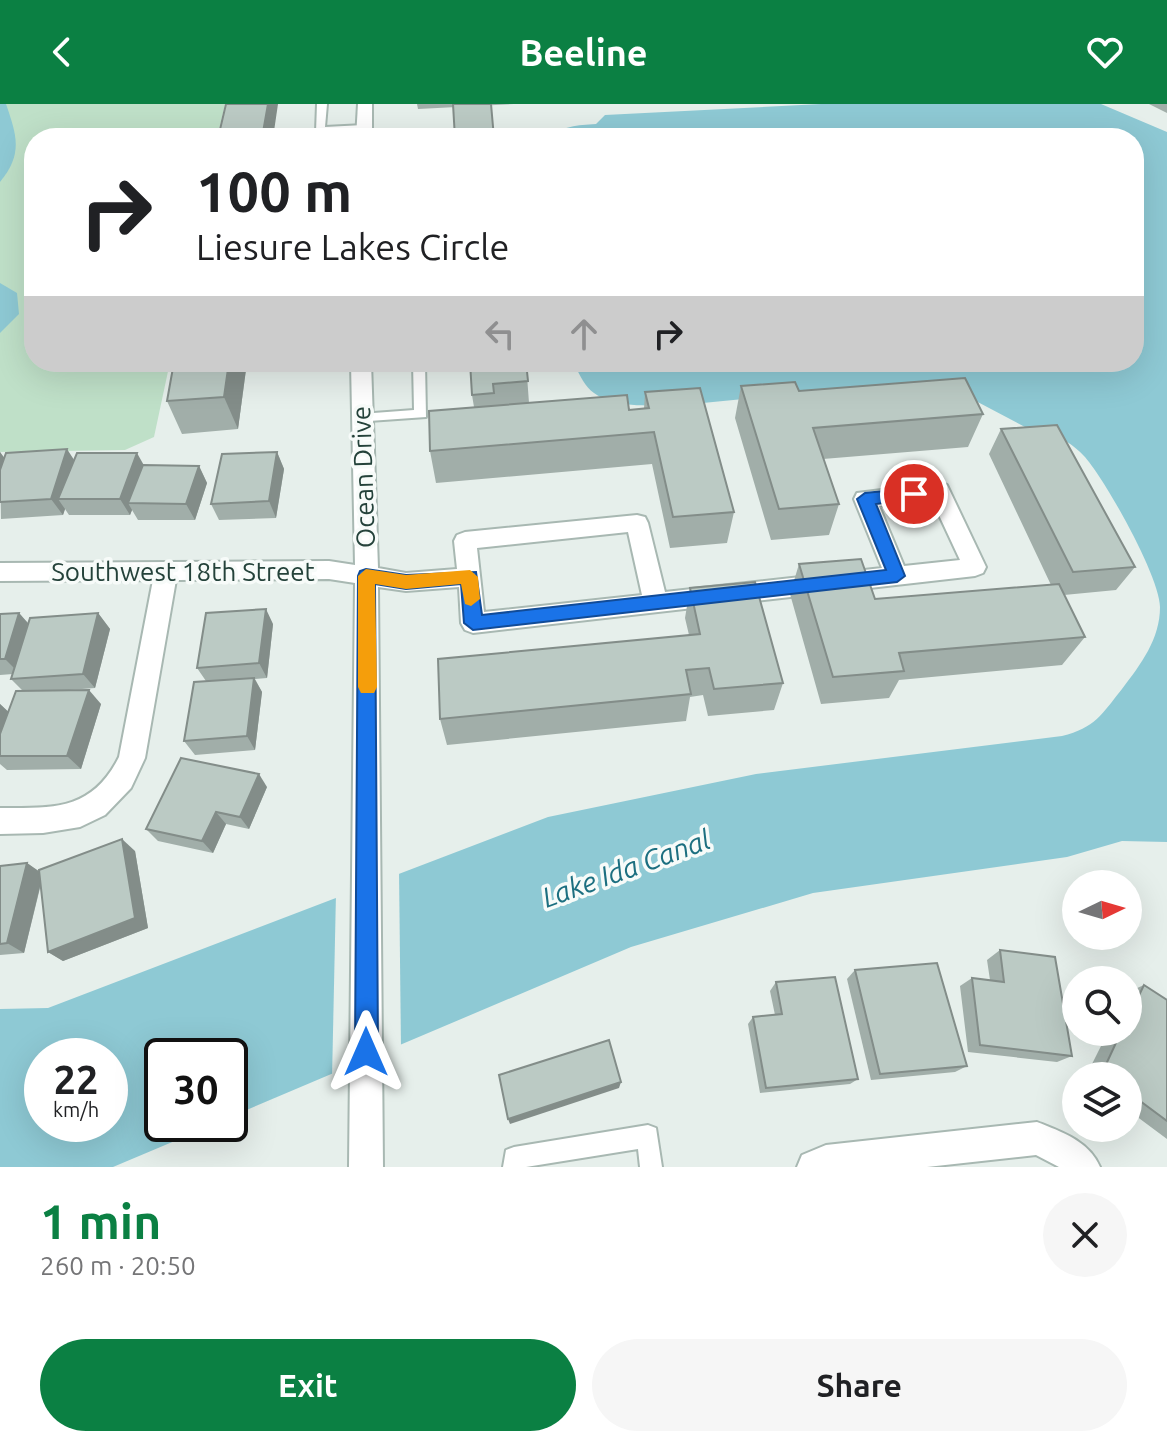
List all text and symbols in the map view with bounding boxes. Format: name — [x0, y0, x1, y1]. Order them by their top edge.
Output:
icon: back — [40, 30, 84, 74]
icon: heart — [1083, 30, 1127, 74]
text: Beeline — [519, 32, 648, 73]
icon: right — [64, 160, 168, 264]
text: 100 m — [196, 160, 352, 223]
text: Liesure Lakes Circle — [196, 226, 510, 267]
icon: left — [478, 312, 522, 356]
icon: ahead — [562, 312, 606, 356]
icon: right — [646, 312, 690, 356]
street label: Ocean Drive — [346, 405, 380, 549]
pin — [880, 460, 948, 528]
icon: arrive — [892, 472, 936, 516]
street label: Southwest 18th Street — [51, 557, 315, 586]
water label: Lake Ida Canal — [538, 823, 714, 913]
north arrow — [1062, 870, 1142, 950]
map controls — [1062, 870, 1142, 1142]
button: search — [1062, 966, 1142, 1046]
position arrow — [324, 1010, 408, 1094]
speed limit sign: 30 — [144, 1038, 248, 1142]
text: 22 — [53, 1057, 99, 1102]
button: layers — [1062, 1062, 1142, 1142]
text: km/h — [53, 1098, 99, 1121]
button: close — [1043, 1193, 1127, 1277]
text: 1 min — [40, 1194, 161, 1248]
text: 260 m · 20:50 — [40, 1251, 196, 1280]
button: Exit — [40, 1339, 576, 1431]
button: Share — [592, 1339, 1127, 1431]

